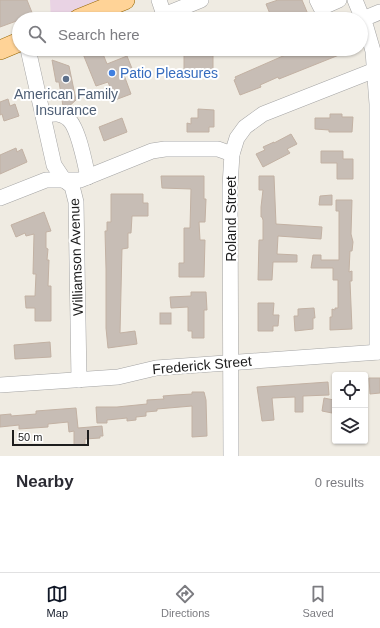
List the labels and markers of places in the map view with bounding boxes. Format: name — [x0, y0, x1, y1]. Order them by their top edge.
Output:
place label: Patio Pleasures — [120, 65, 218, 81]
marker: Patio Pleasures — [107, 68, 117, 78]
marker: American Family Insurance — [61, 74, 71, 84]
place label: American Family Insurance — [14, 86, 118, 118]

